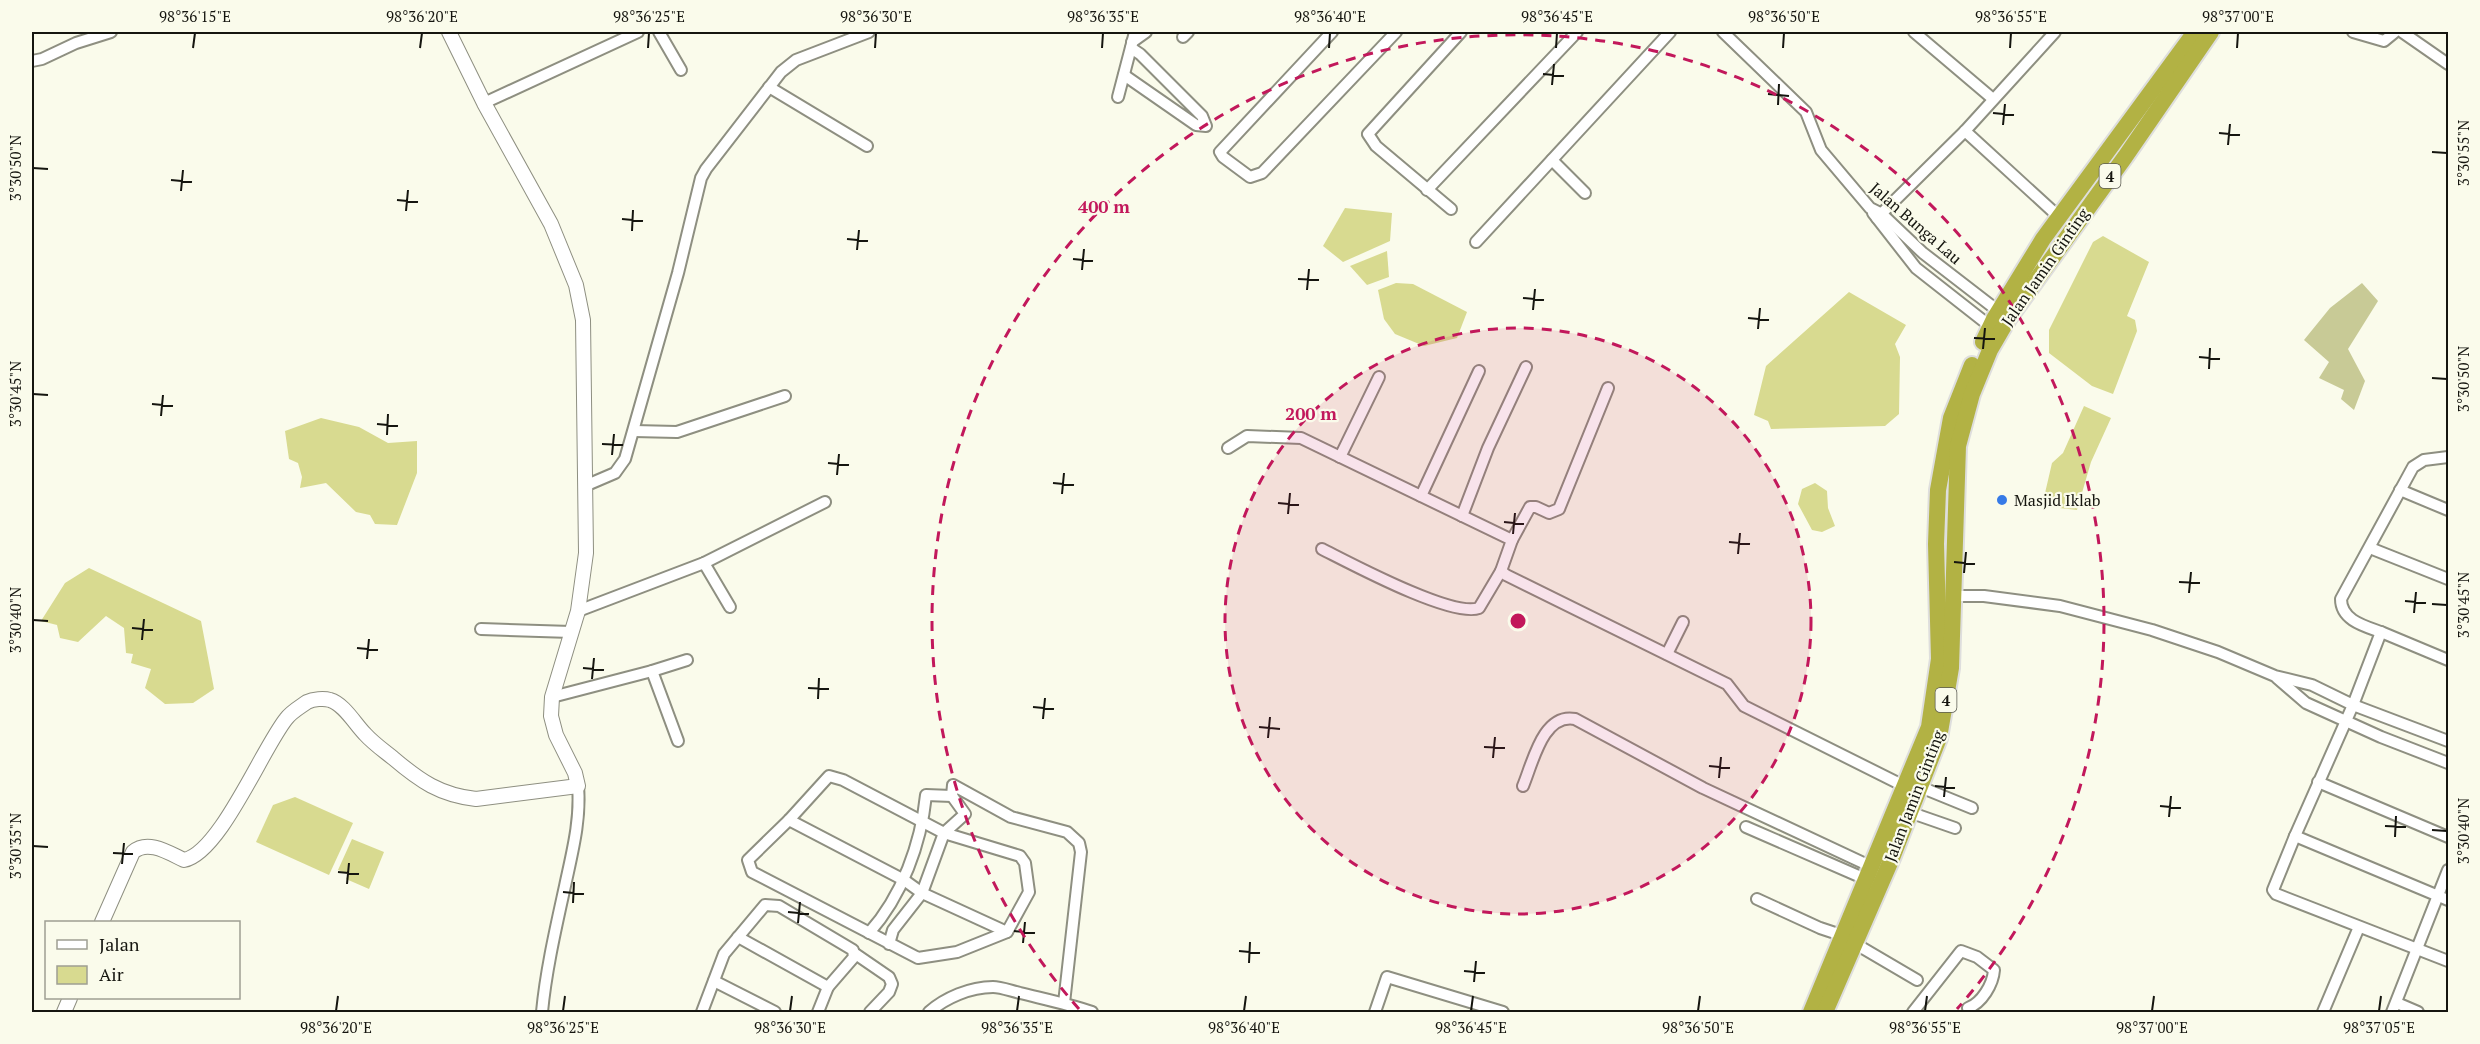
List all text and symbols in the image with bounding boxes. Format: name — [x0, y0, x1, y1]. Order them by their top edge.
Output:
text: 98°36'15"E — [159, 6, 231, 26]
text: 98°36'20"E — [386, 6, 458, 26]
text: 98°36'25"E — [613, 6, 685, 26]
text: 98°36'30"E — [840, 6, 912, 26]
text: 98°36'35"E — [1067, 6, 1139, 26]
text: 98°36'40"E — [1294, 6, 1366, 26]
text: 98°36'45"E — [1521, 6, 1593, 26]
text: 98°36'50"E — [1748, 6, 1820, 26]
text: 98°36'55"E — [1975, 6, 2047, 26]
text: 98°37'00"E — [2202, 6, 2274, 26]
text: 3°30'55"N — [2453, 120, 2473, 186]
text: 3°30'50"N — [5, 135, 25, 201]
road number: 4 — [2100, 164, 2120, 188]
street label: Jalan Bunga Lau — [1865, 177, 1967, 269]
text: 400 m — [1078, 194, 1130, 218]
street label: Jalan Jamin Ginting — [1996, 203, 2094, 330]
text: 3°30'50"N — [2453, 346, 2473, 412]
text: 3°30'45"N — [5, 361, 25, 427]
text: 200 m — [1285, 401, 1337, 425]
place label: Masjid Iklab — [2014, 489, 2101, 511]
marker: Masjid Iklab — [1995, 493, 2009, 507]
text: 3°30'45"N — [2453, 572, 2473, 638]
text: 3°30'40"N — [5, 587, 25, 653]
centre of rings — [1508, 611, 1528, 631]
road number: 4 — [1936, 688, 1956, 712]
street label: Jalan Jamin Ginting — [1879, 726, 1949, 865]
text: 3°30'40"N — [2453, 798, 2473, 864]
text: 3°30'35"N — [5, 813, 25, 879]
legend — [45, 921, 240, 999]
text: Jalan — [99, 932, 140, 956]
text: Air — [99, 962, 124, 986]
text: 98°36'20"E — [300, 1017, 372, 1037]
text: 98°36'25"E — [527, 1017, 599, 1037]
text: 98°36'30"E — [754, 1017, 826, 1037]
text: 98°36'35"E — [981, 1017, 1053, 1037]
text: 98°36'40"E — [1208, 1017, 1280, 1037]
text: 98°36'45"E — [1435, 1017, 1507, 1037]
text: 98°36'50"E — [1662, 1017, 1734, 1037]
text: 98°36'55"E — [1889, 1017, 1961, 1037]
text: 98°37'00"E — [2116, 1017, 2188, 1037]
text: 98°37'05"E — [2343, 1017, 2415, 1037]

